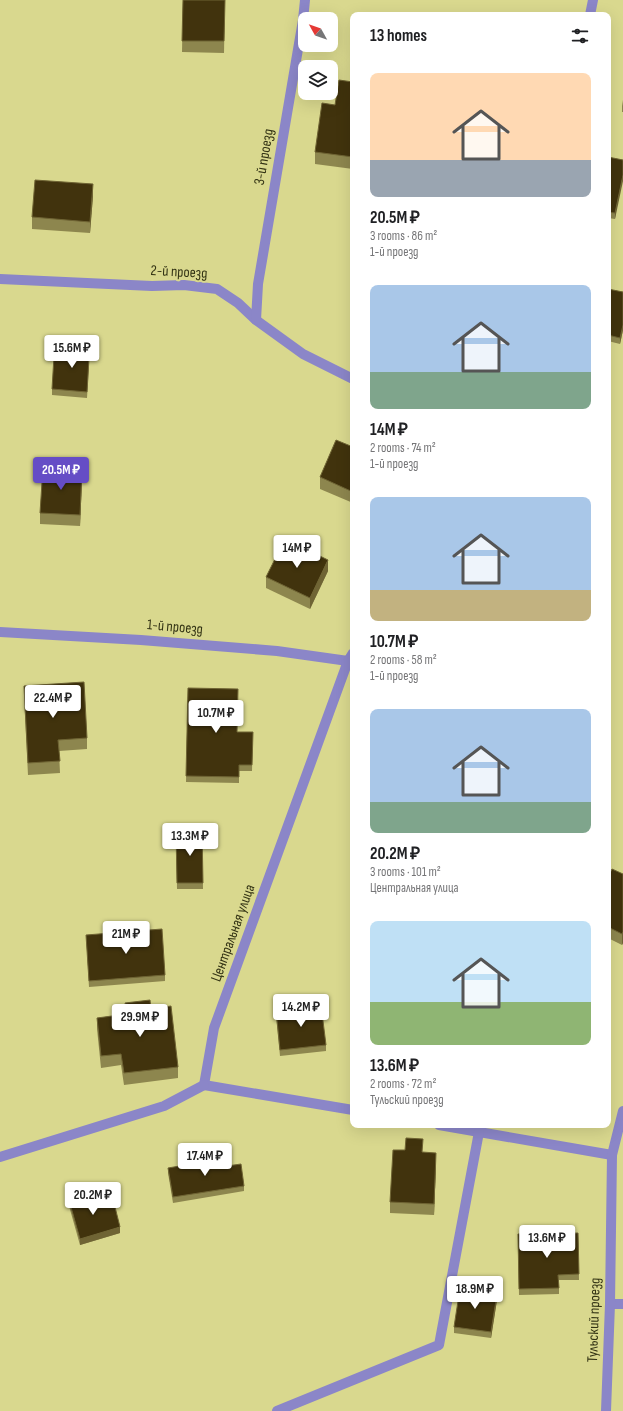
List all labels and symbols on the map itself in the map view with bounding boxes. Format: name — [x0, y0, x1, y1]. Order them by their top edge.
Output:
north arrow — [298, 12, 338, 52]
street label: 3-й проезд — [250, 127, 278, 187]
street label: 2-й проезд — [150, 261, 208, 283]
pin: 15.6M ₽ — [35, 335, 109, 369]
pin: 20.5M ₽ — [24, 457, 98, 491]
pin: 14M ₽ — [269, 535, 325, 569]
street label: 1-й проезд — [146, 615, 204, 639]
pin: 22.4M ₽ — [16, 685, 90, 719]
pin: 10.7M ₽ — [179, 700, 253, 734]
pin: 13.3M ₽ — [153, 823, 227, 857]
street label: Центральная улица — [207, 882, 259, 984]
pin: 21M ₽ — [98, 921, 154, 955]
pin: 14.2M ₽ — [264, 994, 338, 1028]
pin: 29.9M ₽ — [103, 1004, 177, 1038]
pin: 17.4M ₽ — [168, 1143, 242, 1177]
pin: 20.2M ₽ — [56, 1182, 130, 1216]
pin: 13.6M ₽ — [510, 1225, 584, 1259]
pin: 18.9M ₽ — [438, 1276, 512, 1310]
street label: Тульский проезд — [583, 1277, 605, 1363]

